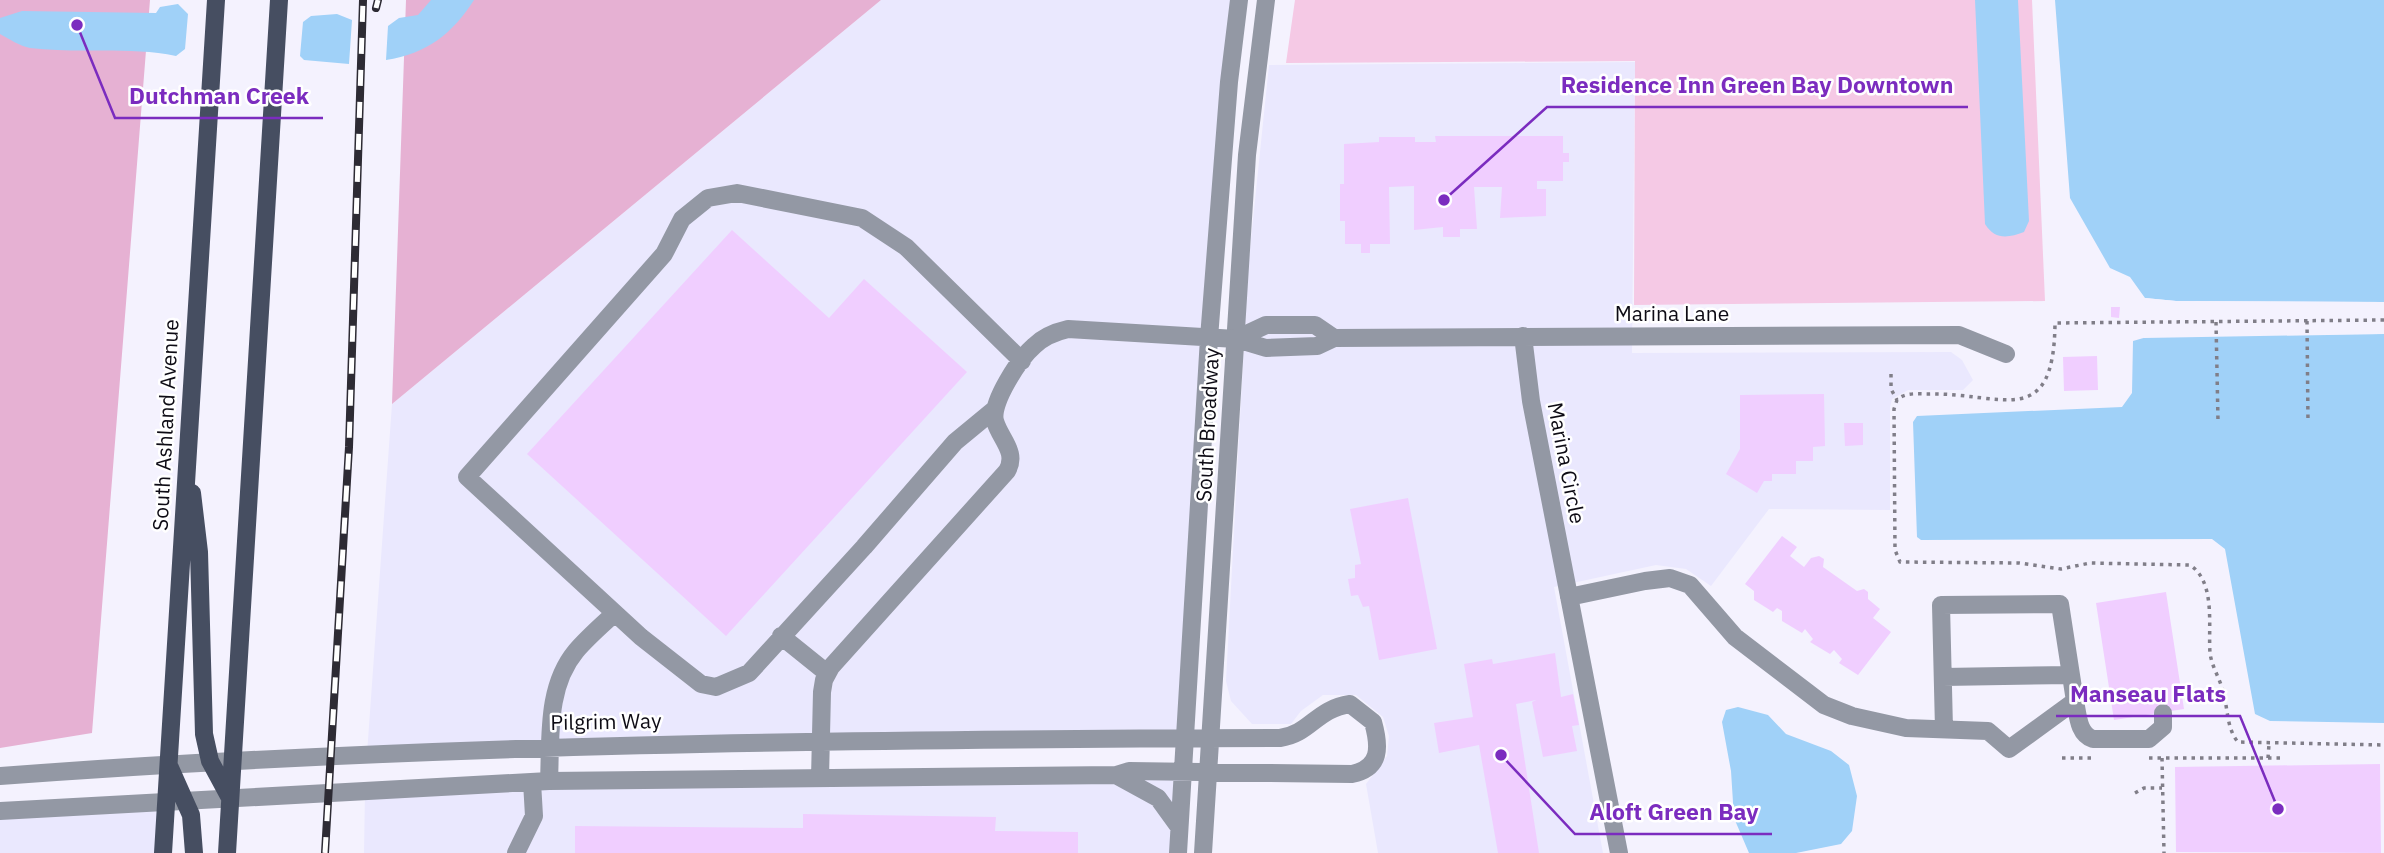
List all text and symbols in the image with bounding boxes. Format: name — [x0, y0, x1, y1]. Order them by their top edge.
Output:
callout: Residence Inn Green Bay Downtown — [1547, 63, 1968, 107]
text: Residence Inn Green Bay Downtown — [1561, 69, 1953, 99]
callout: Dutchman Creek — [115, 74, 323, 118]
text: Dutchman Creek — [129, 80, 310, 110]
street label: Marina Lane — [1615, 299, 1729, 327]
street label: South Ashland Avenue — [145, 318, 185, 531]
street label: South Broadway — [1189, 347, 1225, 503]
street label: Marina Circle — [1542, 400, 1592, 526]
callout: Manseau Flats — [2056, 672, 2240, 716]
text: Manseau Flats — [2070, 678, 2226, 708]
street label: Pilgrim Way — [550, 706, 662, 736]
callout: Aloft Green Bay — [1575, 790, 1772, 834]
text: Aloft Green Bay — [1589, 796, 1759, 826]

